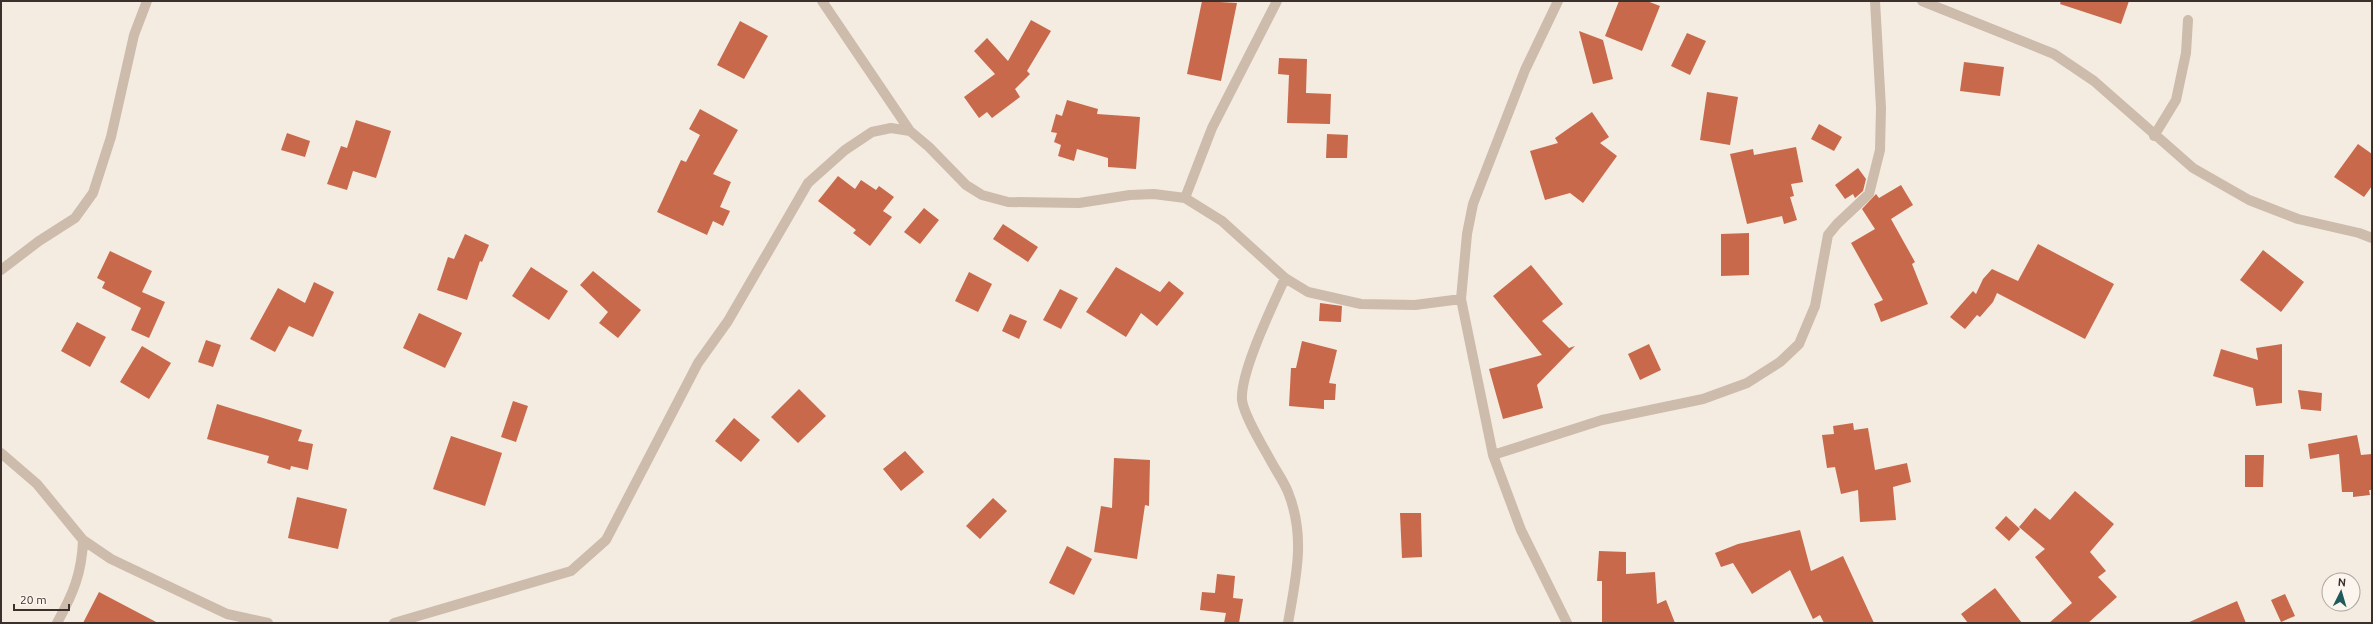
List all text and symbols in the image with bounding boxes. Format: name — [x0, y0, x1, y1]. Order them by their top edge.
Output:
north arrow — [2321, 572, 2361, 612]
text: N — [2337, 576, 2346, 588]
scale bar — [14, 586, 69, 612]
text: 20 m — [20, 593, 47, 606]

